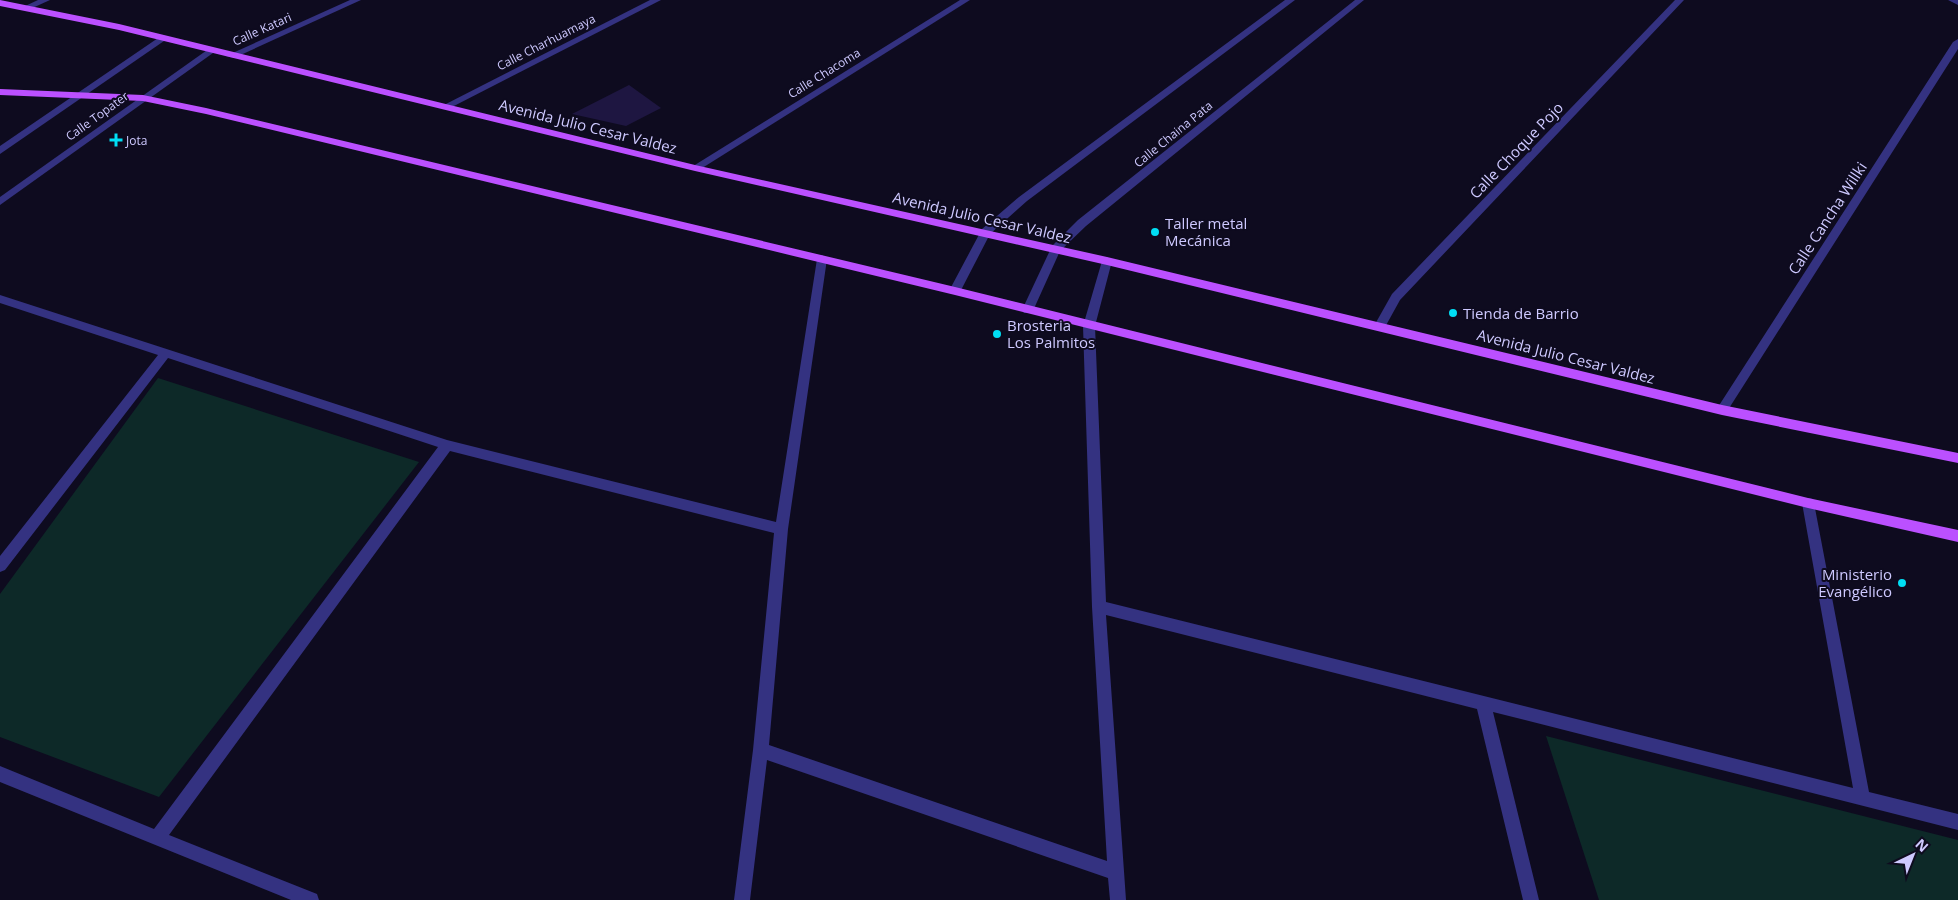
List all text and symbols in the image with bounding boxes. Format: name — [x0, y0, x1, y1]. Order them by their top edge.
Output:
street label: Calle Katari — [230, 8, 294, 50]
street label: Calle Charhuamaya — [494, 10, 598, 74]
street label: Calle Chacoma — [785, 44, 863, 102]
street label: Calle Topater — [62, 87, 132, 145]
street label: Avenida Julio Cesar Valdez — [497, 94, 679, 158]
street label: Calle Chaina Pata — [1130, 97, 1216, 171]
street label: Calle Choque Pojo — [1465, 97, 1567, 203]
place label: Jota — [125, 132, 147, 149]
marker: Jota — [110, 134, 122, 146]
street label: Calle Cancha Willki — [1783, 158, 1871, 278]
street label: Avenida Julio Cesar Valdez — [891, 187, 1073, 247]
place label: Taller metal Mecánica — [1165, 213, 1247, 250]
marker: Taller metal Mecánica — [1149, 226, 1161, 238]
place label: Tienda de Barrio — [1463, 303, 1579, 323]
marker: Tienda de Barrio — [1447, 307, 1459, 319]
place label: Brosteria Los Palmitos — [1007, 315, 1095, 352]
street label: Avenida Julio Cesar Valdez — [1475, 324, 1657, 388]
marker: Brosteria Los Palmitos — [991, 328, 1003, 340]
place label: Ministerio Evangélico — [1818, 564, 1892, 601]
marker: Ministerio Evangélico — [1896, 577, 1908, 589]
north arrow — [1888, 830, 1938, 880]
text: N — [1912, 834, 1933, 856]

